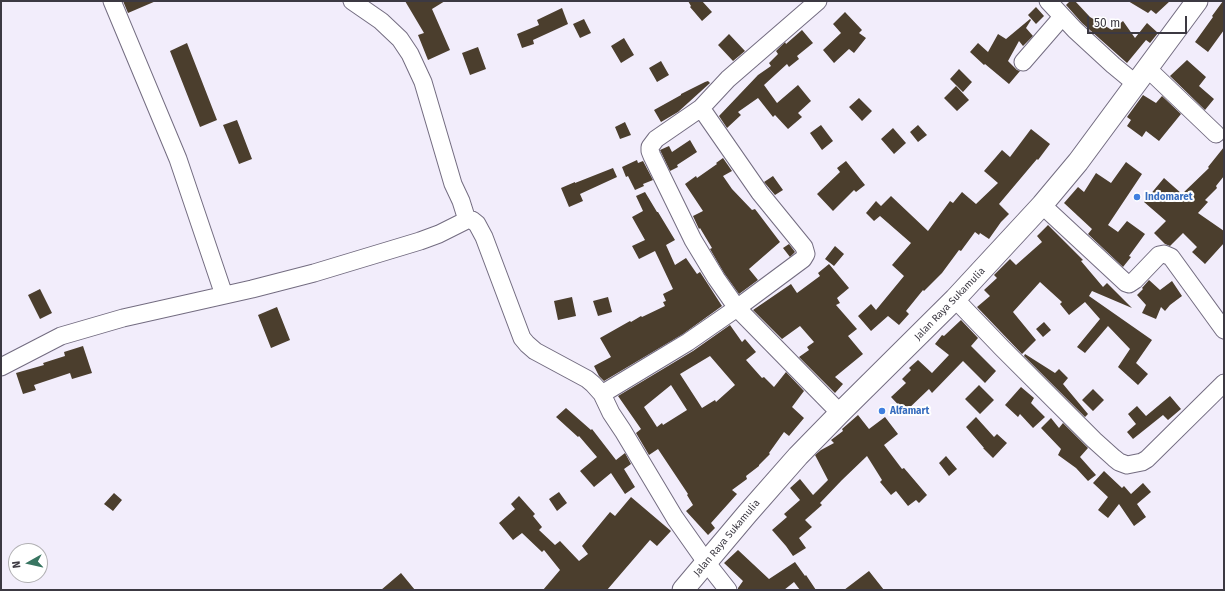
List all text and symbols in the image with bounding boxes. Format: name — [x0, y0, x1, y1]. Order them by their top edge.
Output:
scale bar — [1089, 8, 1189, 34]
text: 50 m — [1094, 16, 1120, 30]
place label: Indomaret — [1145, 191, 1193, 203]
marker: Indomaret — [1132, 192, 1142, 202]
street label: Jalan Raya Sukamulia — [912, 265, 988, 343]
place label: Alfamart — [890, 405, 929, 417]
marker: Alfamart — [877, 406, 887, 416]
street label: Jalan Raya Sukamulia — [691, 497, 763, 579]
north arrow — [8, 543, 48, 583]
text: N — [10, 560, 24, 569]

